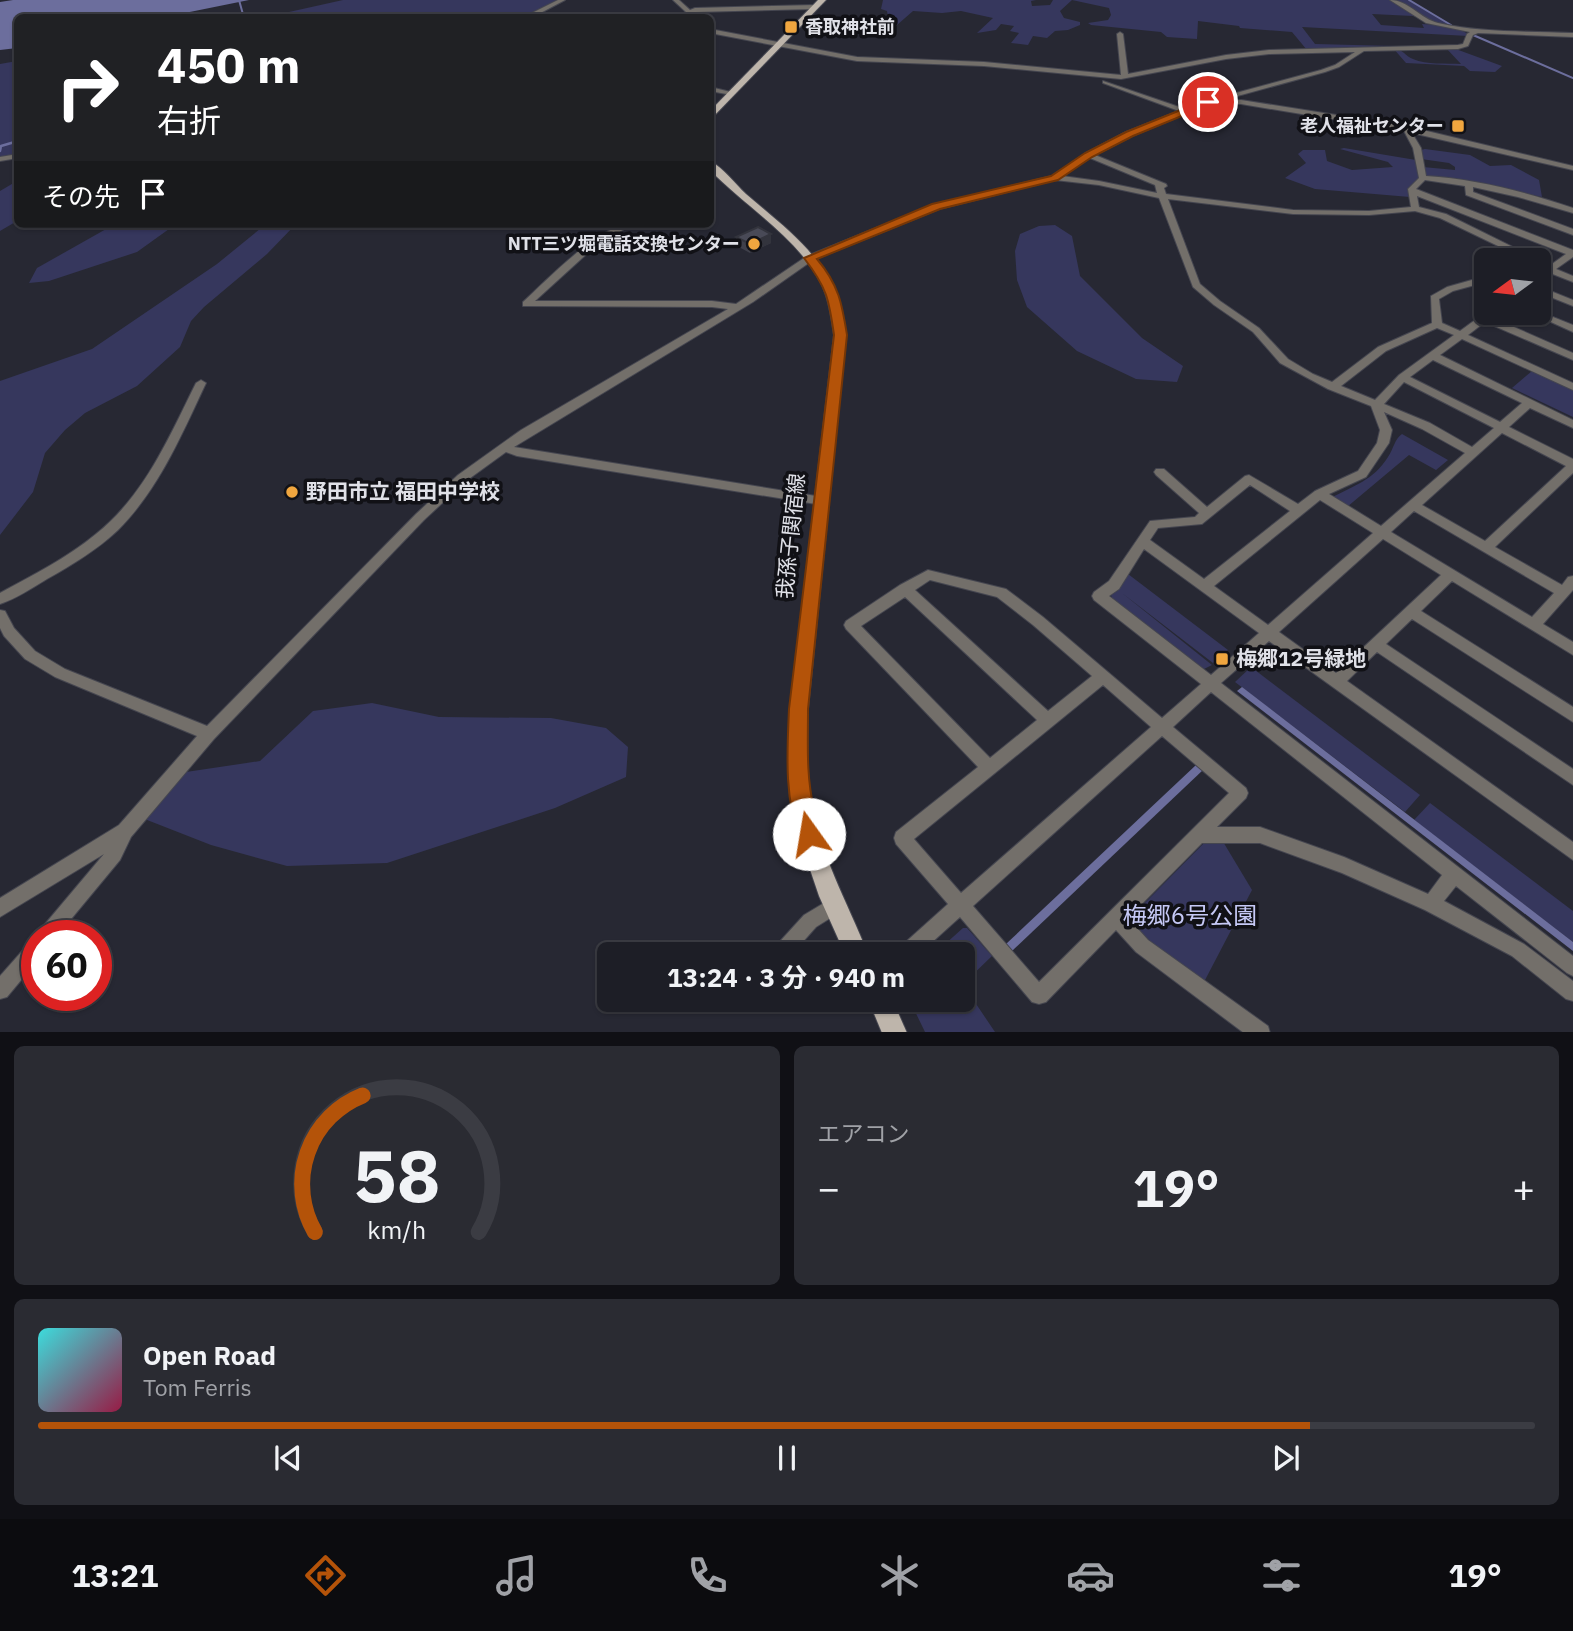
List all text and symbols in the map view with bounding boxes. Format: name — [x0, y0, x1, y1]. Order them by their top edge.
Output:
place label: 香取神社前 — [805, 15, 895, 38]
marker: 香取神社前 — [783, 19, 799, 35]
text: 450 m — [157, 33, 301, 96]
icon: right — [42, 42, 133, 133]
pin — [1178, 72, 1238, 132]
icon: arrive — [1189, 83, 1227, 121]
text: 右折 — [157, 99, 221, 141]
place label: 老人福祉センター — [1300, 114, 1444, 137]
marker: 老人福祉センター — [1450, 118, 1466, 134]
icon: arrive — [134, 175, 172, 213]
text: その先 — [42, 179, 120, 213]
place label: NTT三ツ堀電話交換センター — [508, 232, 740, 255]
marker: NTT三ツ堀電話交換センター — [746, 236, 762, 252]
north arrow — [1474, 248, 1550, 326]
map controls — [1474, 248, 1551, 325]
street label: 我孫子関宿線 — [769, 472, 811, 600]
place label: 野田市立 福田中学校 — [306, 477, 500, 505]
marker: 野田市立 福田中学校 — [284, 484, 300, 500]
place label: 梅郷12号緑地 — [1236, 644, 1366, 672]
marker: 梅郷12号緑地 — [1214, 651, 1230, 667]
position arrow — [772, 797, 846, 871]
park label: 梅郷6号公園 — [1123, 899, 1257, 931]
speed limit sign: 60 — [21, 920, 112, 1011]
text: 13:24 · 3 分 · 940 m — [667, 960, 905, 994]
text: エアコン — [818, 1118, 910, 1148]
text: 58 — [353, 1127, 440, 1222]
text: 19° — [1133, 1154, 1220, 1221]
text: − — [818, 1163, 840, 1212]
text: + — [1512, 1163, 1535, 1212]
text: km/h — [367, 1212, 426, 1245]
text: Open Road — [143, 1338, 276, 1372]
text: Tom Ferris — [143, 1372, 252, 1402]
icon: previous — [269, 1439, 307, 1477]
icon: pause — [768, 1439, 806, 1477]
icon: next — [1267, 1439, 1305, 1477]
icon: directions — [301, 1551, 350, 1600]
icon: music — [492, 1551, 541, 1600]
icon: phone — [683, 1551, 732, 1600]
icon: climate — [875, 1551, 924, 1600]
icon: car — [1066, 1551, 1115, 1600]
icon: filters — [1257, 1551, 1306, 1600]
text: 13:21 — [71, 1554, 159, 1596]
text: 19° — [1448, 1554, 1502, 1596]

